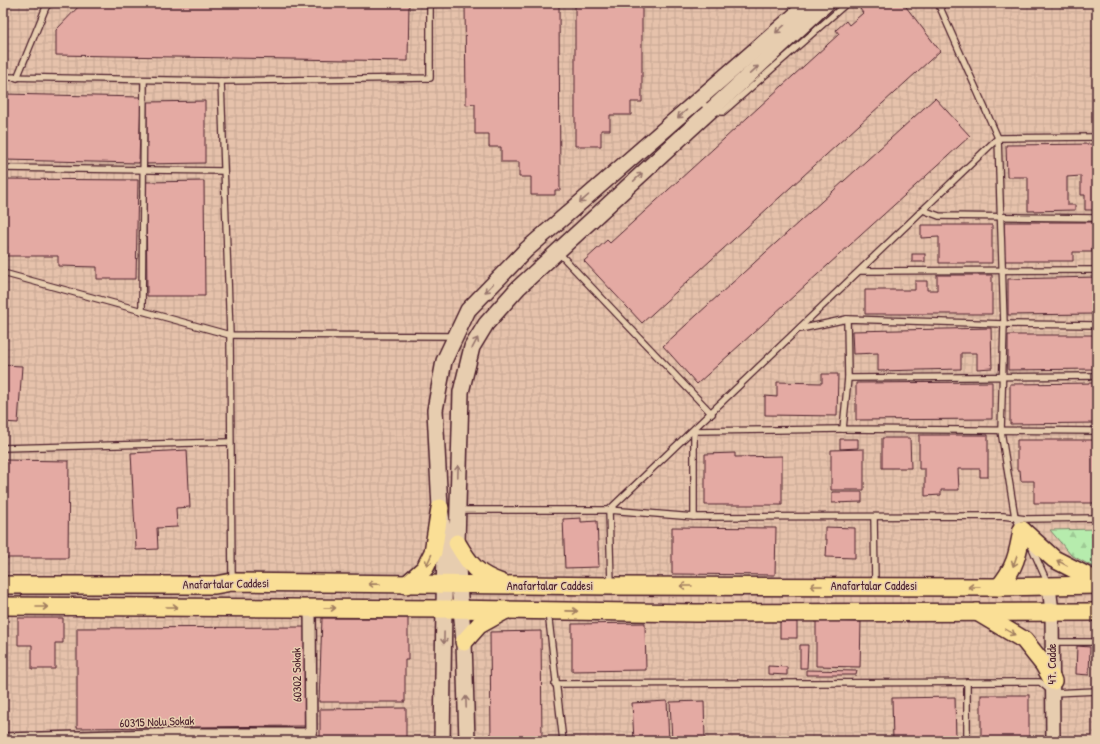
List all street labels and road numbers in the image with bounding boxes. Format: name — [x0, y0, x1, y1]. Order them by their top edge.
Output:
street label: Anafartalar Caddesi — [183, 574, 269, 593]
street label: Anafartalar Caddesi — [507, 577, 593, 594]
street label: Anafartalar Caddesi — [831, 577, 917, 594]
street label: 47. Cadde — [1043, 643, 1060, 685]
street label: 60302 Sokak — [288, 648, 305, 702]
street label: 60315 Nolu Sokak — [119, 712, 195, 731]

